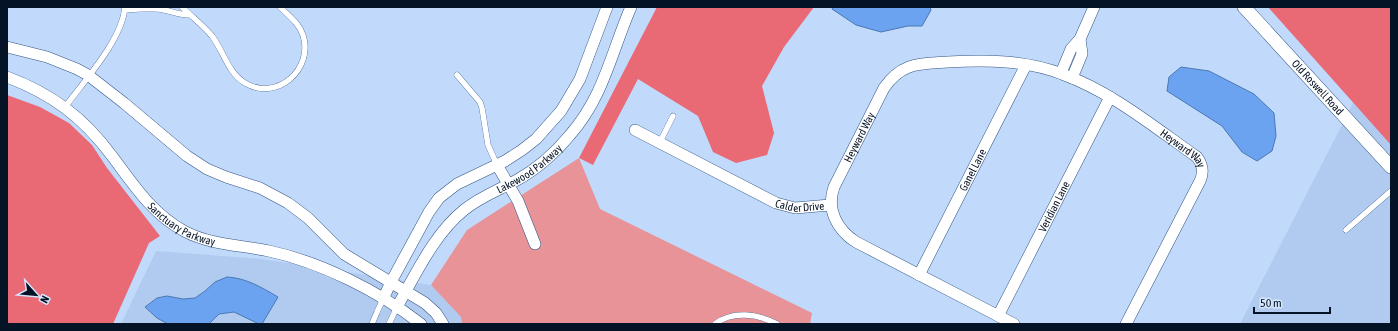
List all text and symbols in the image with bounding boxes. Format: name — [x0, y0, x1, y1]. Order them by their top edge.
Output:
street label: Old Roswell Road — [1290, 57, 1346, 117]
street label: Heyward Way — [841, 110, 877, 164]
street label: Heyward Way — [1158, 127, 1208, 169]
street label: Lakewood Parkway — [495, 142, 565, 195]
street label: Ganel Lane — [957, 147, 988, 193]
street label: Veridian Lane — [1036, 179, 1072, 234]
street label: Calder Drive — [774, 197, 825, 214]
street label: Sanctuary Parkway — [145, 200, 217, 248]
north arrow — [16, 275, 56, 315]
scale bar — [1254, 289, 1330, 315]
text: N — [38, 294, 52, 305]
text: 50 m — [1260, 296, 1282, 310]

